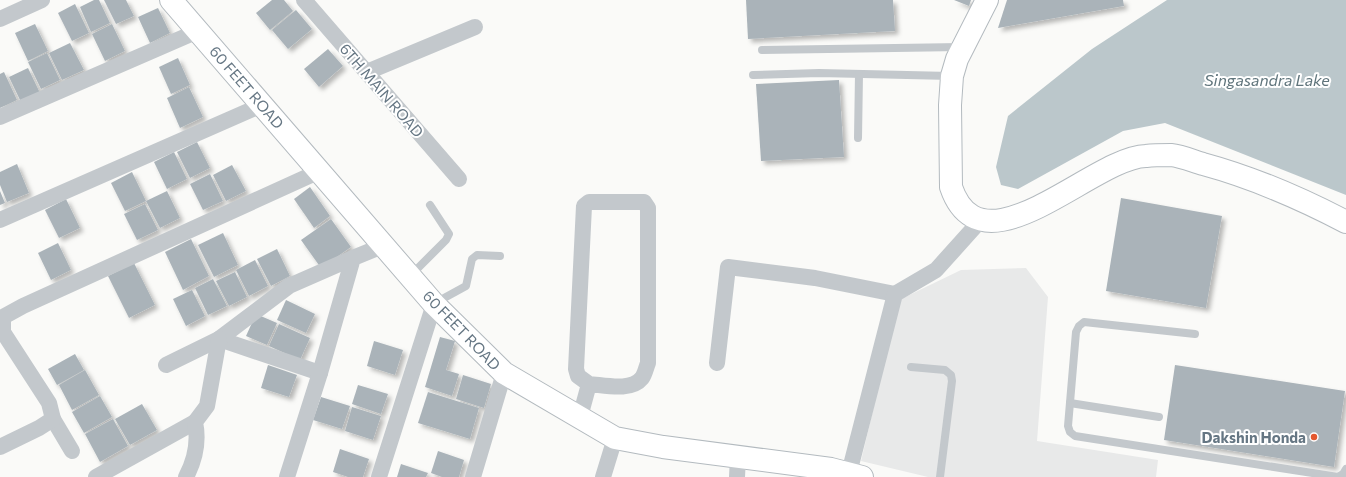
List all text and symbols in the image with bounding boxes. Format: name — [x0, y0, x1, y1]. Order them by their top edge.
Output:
street label: 6TH MAIN ROAD — [336, 39, 428, 141]
street label: 60 FEET ROAD — [206, 42, 288, 132]
water label: Singasandra Lake — [1204, 70, 1330, 89]
street label: 60 FEET ROAD — [420, 286, 504, 374]
place label: Dakshin Honda — [1202, 428, 1306, 446]
marker: Dakshin Honda — [1309, 432, 1319, 442]

